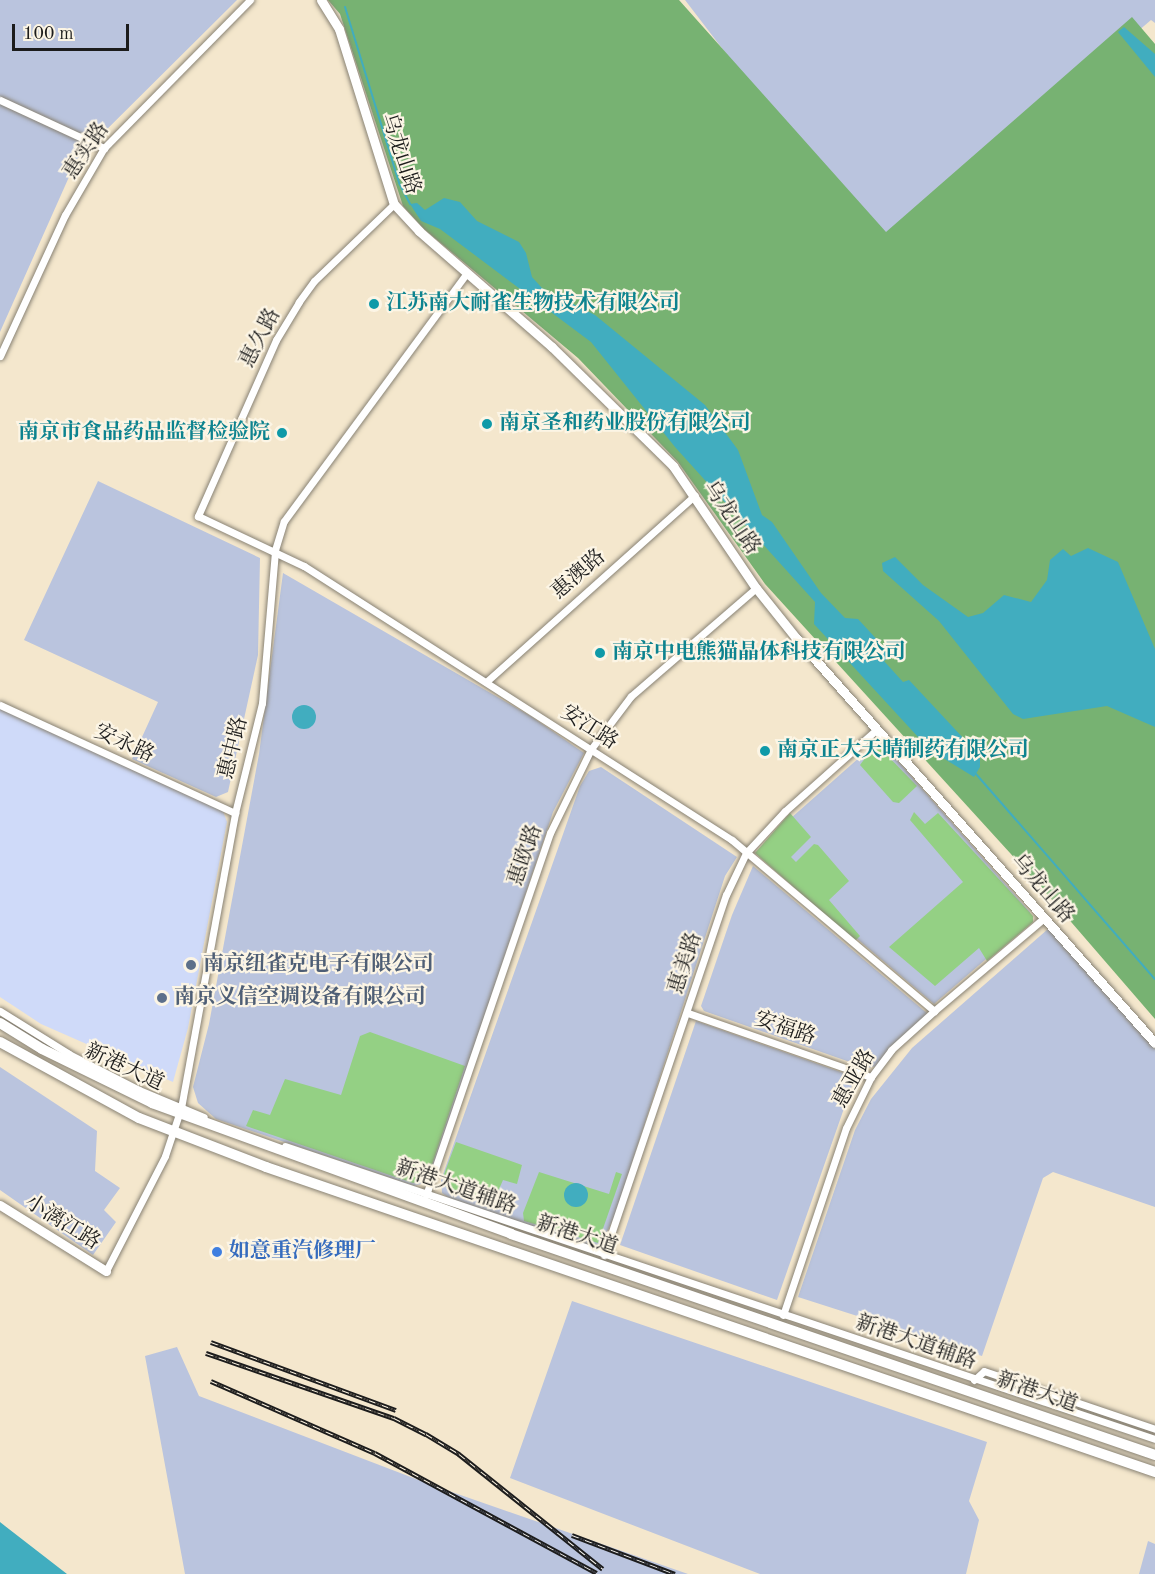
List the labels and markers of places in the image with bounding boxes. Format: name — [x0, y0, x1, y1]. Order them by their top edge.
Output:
place label: 江苏南大耐雀生物技术有限公司 — [386, 291, 680, 317]
marker: 江苏南大耐雀生物技术有限公司 — [367, 297, 381, 311]
place label: 南京圣和药业股份有限公司 — [499, 411, 751, 437]
marker: 南京圣和药业股份有限公司 — [480, 417, 494, 431]
place label: 南京市食品药品监督检验院 — [18, 420, 270, 446]
marker: 南京市食品药品监督检验院 — [275, 426, 289, 440]
place label: 南京中电熊猫晶体科技有限公司 — [612, 640, 906, 666]
marker: 南京中电熊猫晶体科技有限公司 — [593, 646, 607, 660]
place label: 南京正大天晴制药有限公司 — [777, 738, 1029, 764]
marker: 南京正大天晴制药有限公司 — [758, 744, 772, 758]
place label: 南京纽雀克电子有限公司 — [203, 952, 434, 978]
marker: 南京纽雀克电子有限公司 — [184, 958, 198, 972]
place label: 南京义信空调设备有限公司 — [174, 985, 426, 1011]
marker: 南京义信空调设备有限公司 — [155, 991, 169, 1005]
place label: 如意重汽修理厂 — [229, 1239, 376, 1265]
marker: 如意重汽修理厂 — [210, 1245, 224, 1259]

